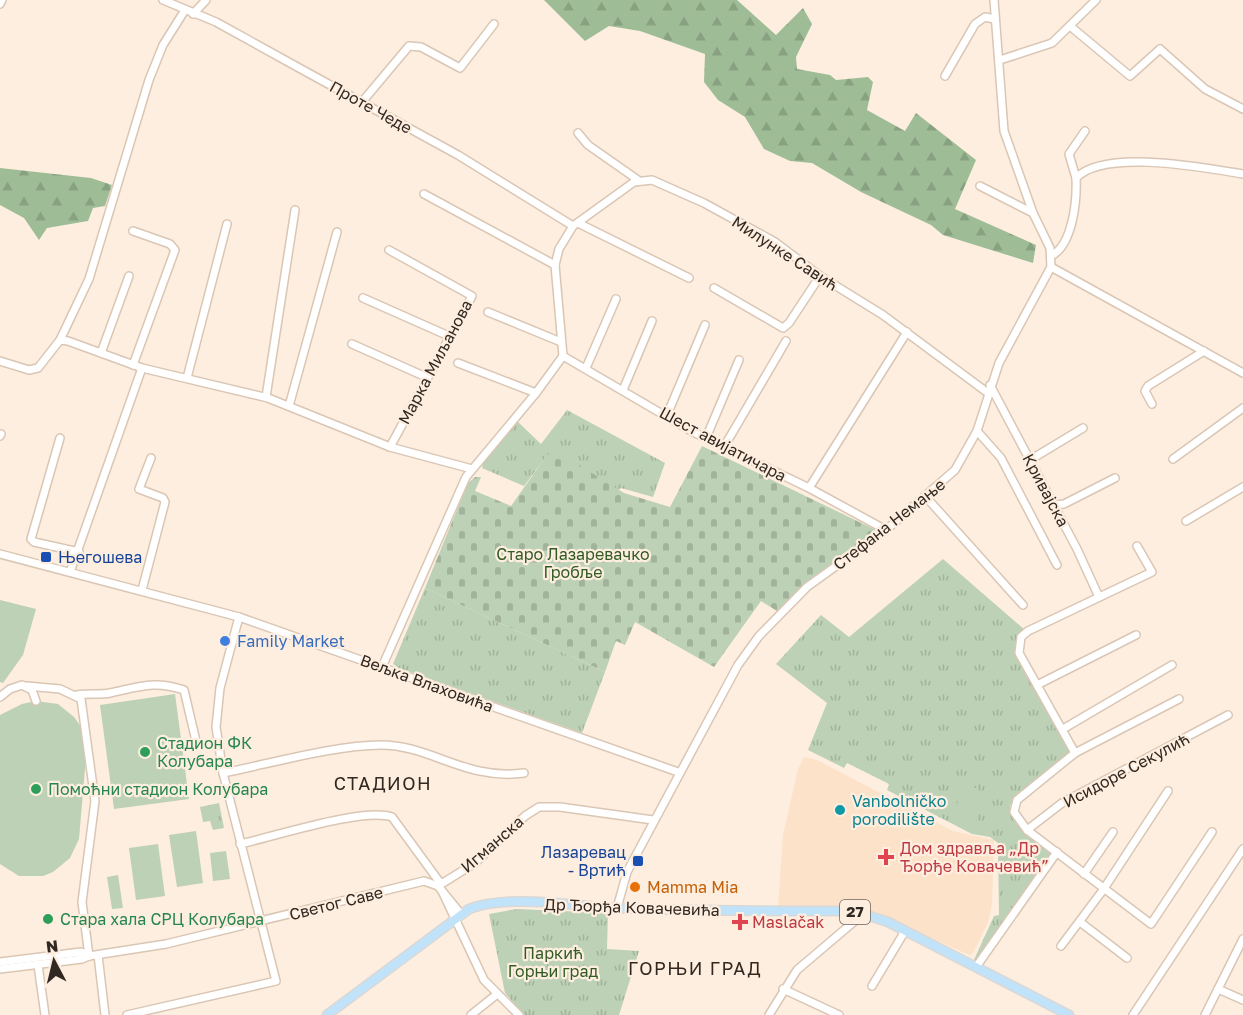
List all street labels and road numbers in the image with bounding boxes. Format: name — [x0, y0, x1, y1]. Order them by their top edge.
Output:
street label: Проте Чеде — [326, 76, 416, 138]
street label: Милунке Савић — [728, 211, 842, 295]
street label: Марка Миљанова — [394, 296, 476, 428]
street label: Шест авијатичара — [656, 402, 790, 486]
street label: Кривајска — [1018, 450, 1074, 530]
street label: Стефана Немање — [829, 474, 949, 574]
street label: Вељка Влаховића — [358, 650, 496, 716]
street label: Исидоре Секулић — [1059, 728, 1193, 812]
street label: Игманска — [457, 811, 527, 877]
street label: Светог Саве — [287, 882, 385, 924]
street label: Др Ђорђа Ковачевића — [544, 894, 720, 920]
road number: 27 — [840, 900, 870, 924]

